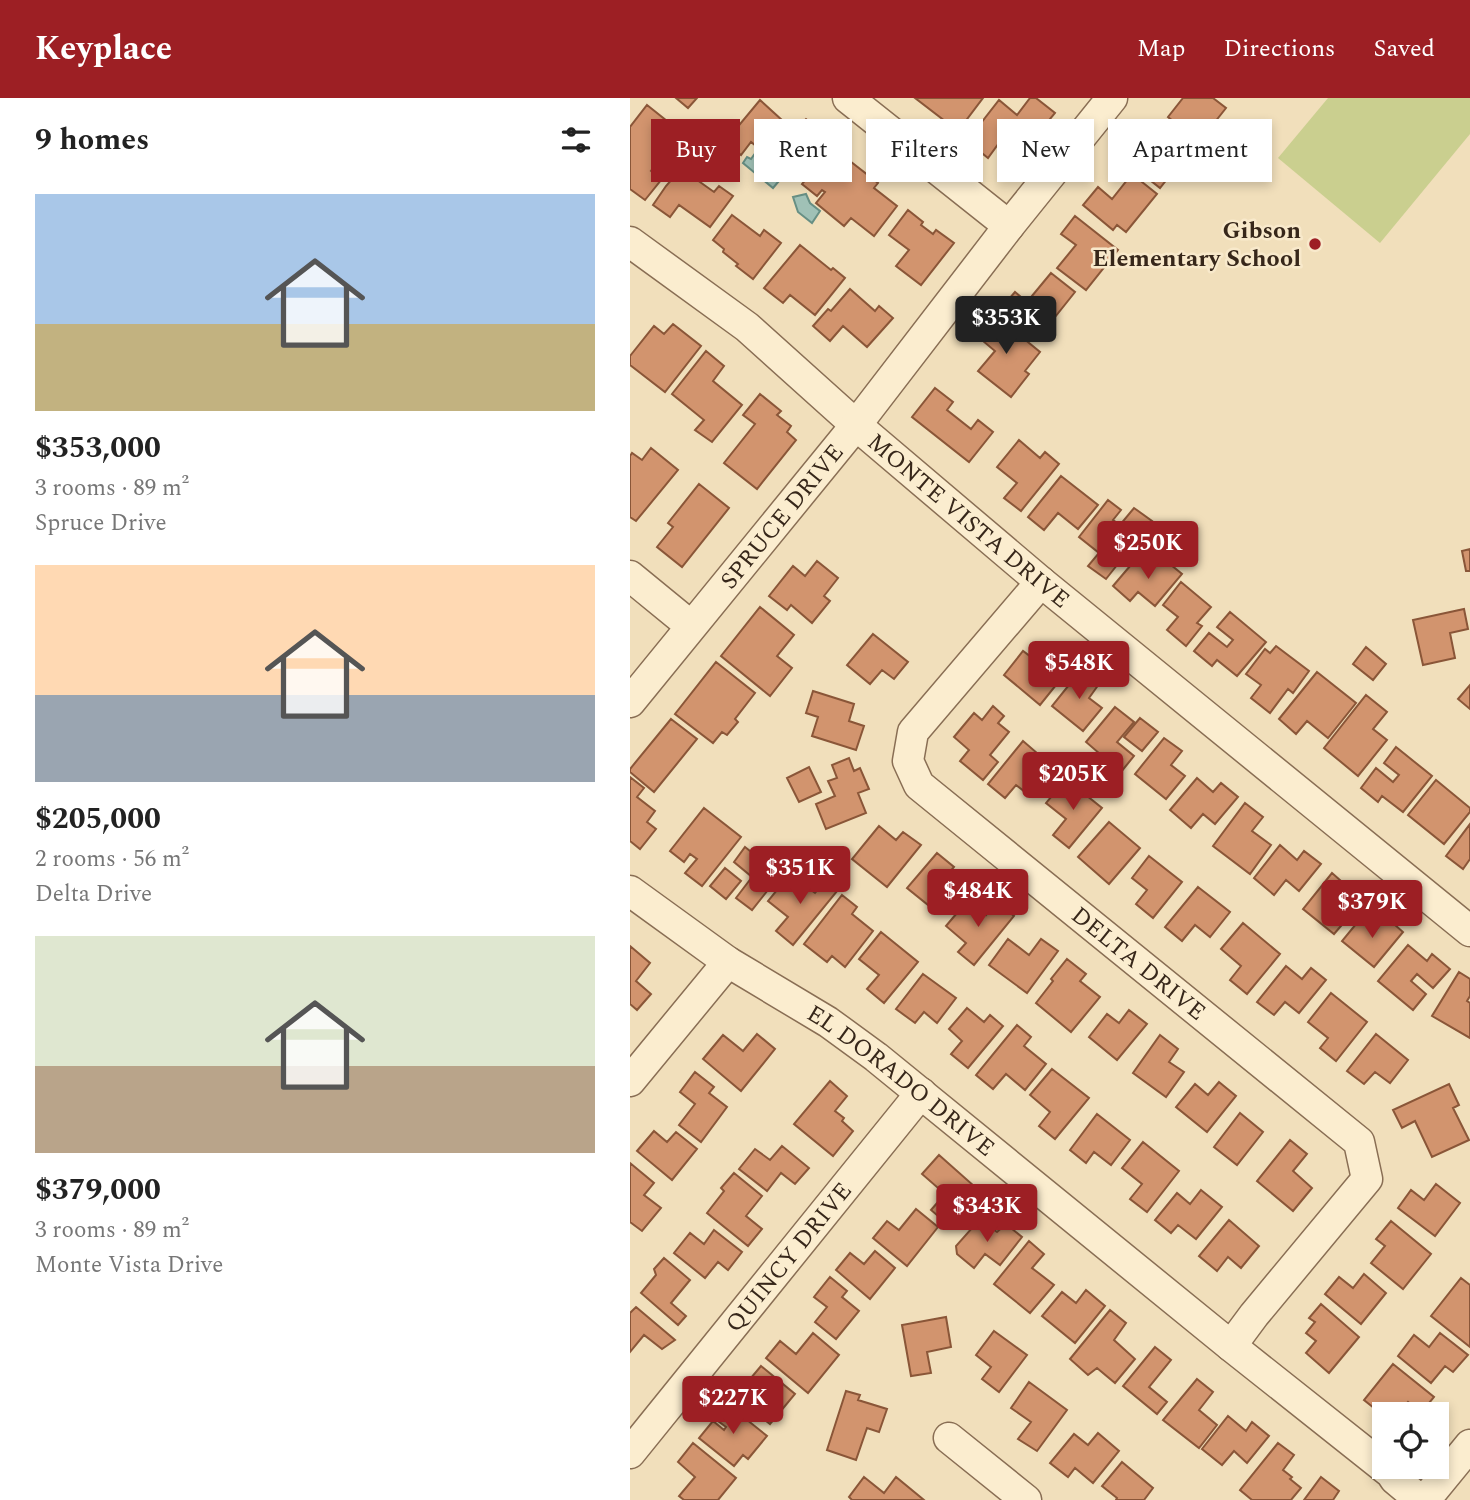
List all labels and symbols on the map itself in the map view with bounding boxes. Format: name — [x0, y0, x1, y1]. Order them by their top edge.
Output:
place label: Gibson Elementary School — [1092, 213, 1301, 277]
marker: Gibson Elementary School — [1307, 236, 1323, 252]
pin: $353K — [957, 296, 1055, 356]
street label: MONTE VISTA DRIVE — [859, 425, 1077, 618]
street label: SPRUCE DRIVE — [712, 436, 853, 597]
pin: $250K — [1099, 522, 1197, 581]
pin: $548K — [1030, 642, 1128, 701]
pin: $205K — [1024, 752, 1122, 812]
pin: $351K — [751, 846, 849, 906]
pin: $484K — [929, 870, 1027, 929]
pin: $379K — [1323, 880, 1421, 940]
street label: DELTA DRIVE — [1063, 898, 1214, 1030]
street label: EL DORADO DRIVE — [799, 996, 1002, 1166]
street label: QUINCY DRIVE — [717, 1175, 861, 1341]
pin: $343K — [938, 1184, 1036, 1244]
pin: $227K — [684, 1376, 782, 1436]

